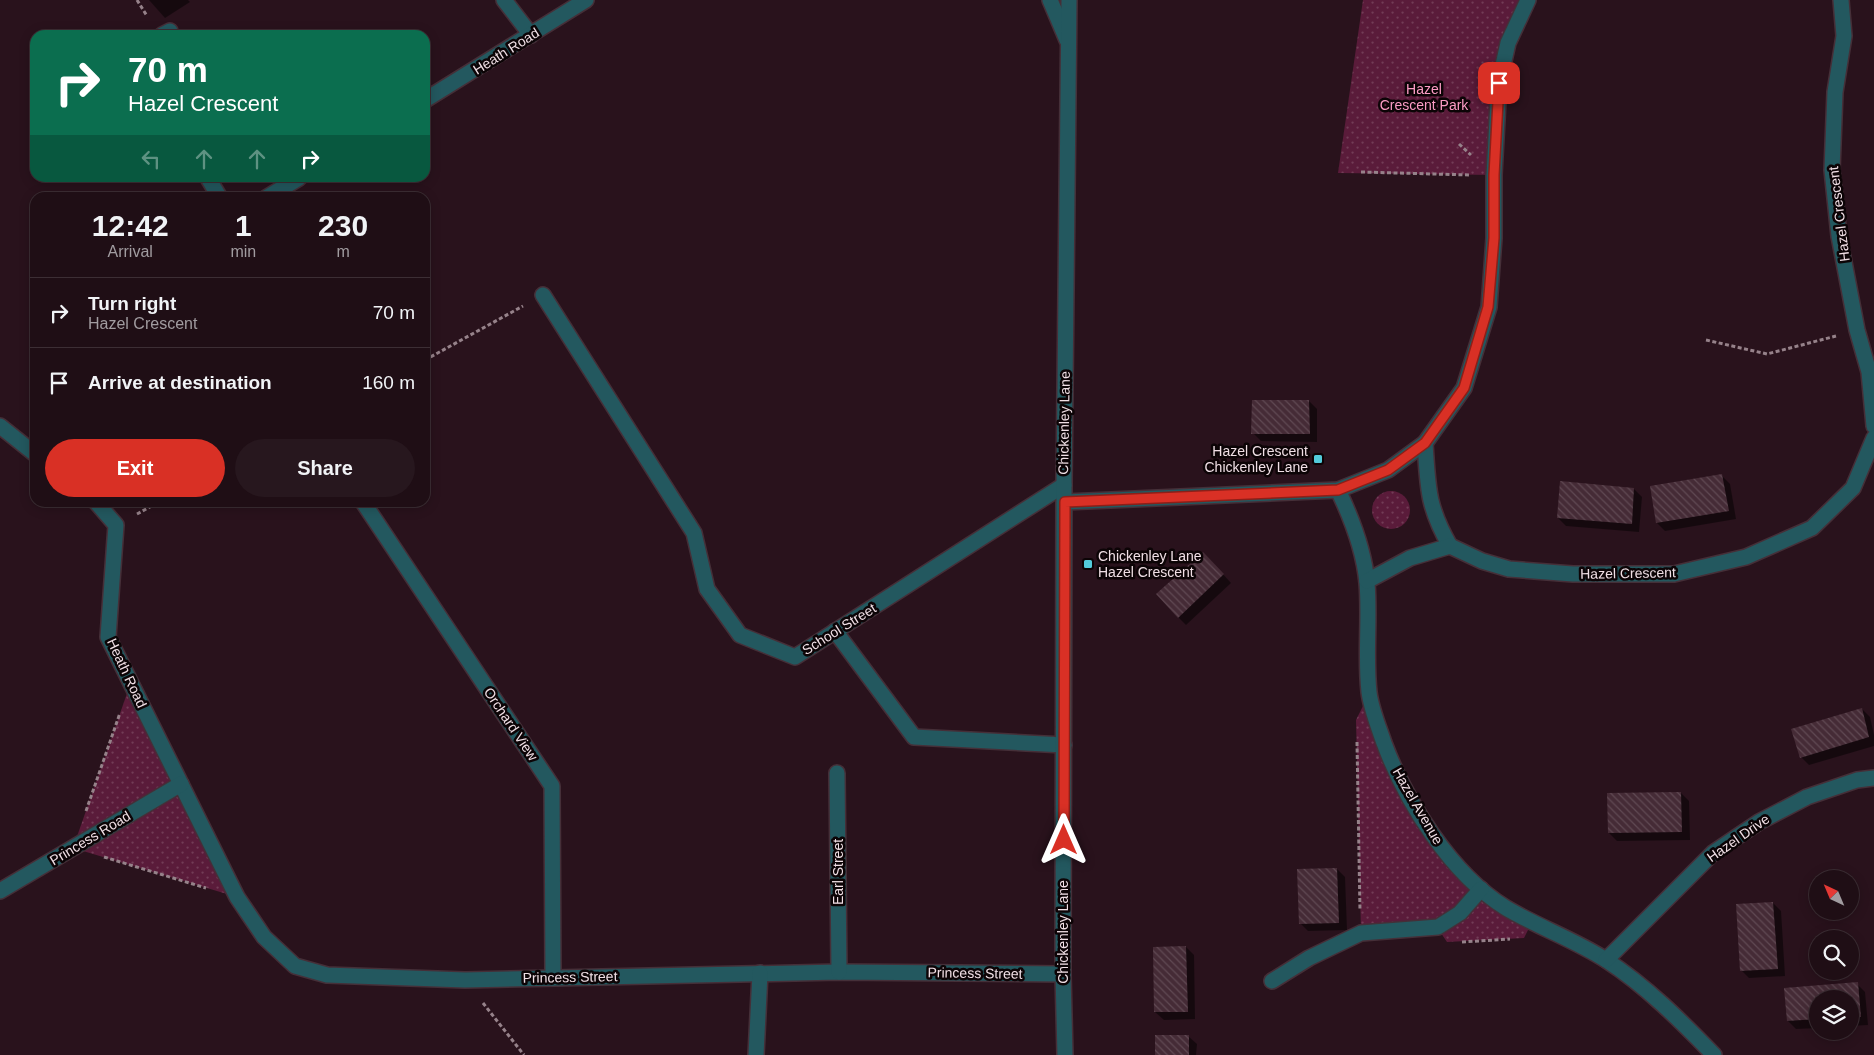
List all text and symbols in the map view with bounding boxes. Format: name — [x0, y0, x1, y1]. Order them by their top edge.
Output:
street label: Heath Road — [470, 24, 542, 78]
icon: right — [45, 50, 110, 115]
text: 70 m — [128, 50, 208, 89]
pin — [1478, 62, 1520, 104]
icon: arrive — [1485, 69, 1513, 97]
park label: Hazel Crescent Park — [1380, 81, 1469, 113]
text: Hazel Crescent — [128, 91, 278, 116]
icon: left — [137, 145, 165, 173]
icon: ahead — [190, 145, 218, 173]
icon: ahead — [243, 145, 271, 173]
icon: right — [296, 145, 324, 173]
street label: Hazel Crescent — [1825, 165, 1853, 262]
text: 12:42 — [92, 209, 169, 242]
text: 1 — [235, 209, 252, 242]
text: 230 — [318, 209, 368, 242]
text: Arrival — [108, 243, 153, 260]
text: min — [230, 243, 256, 260]
text: m — [336, 243, 350, 260]
text: Turn right — [88, 293, 176, 314]
icon: right — [45, 299, 73, 327]
text: 70 m — [373, 302, 415, 323]
text: Hazel Crescent — [88, 315, 197, 332]
icon: arrive — [45, 369, 73, 397]
street label: Chickenley Lane — [1055, 371, 1073, 475]
text: Arrive at destination — [88, 372, 272, 393]
text: 160 m — [362, 372, 415, 393]
button: Exit — [45, 439, 225, 497]
button: Share — [235, 439, 415, 497]
place label: Hazel Crescent Chickenley Lane — [1204, 443, 1308, 475]
marker: Hazel Crescent Chickenley Lane — [1312, 453, 1324, 465]
place label: Chickenley Lane Hazel Crescent — [1098, 548, 1202, 580]
marker: Chickenley Lane Hazel Crescent — [1082, 558, 1094, 570]
street label: Hazel Crescent — [1580, 564, 1676, 582]
street label: School Street — [799, 600, 879, 658]
street label: Heath Road — [104, 636, 150, 710]
street label: Orchard View — [481, 684, 542, 764]
street label: Hazel Avenue — [1390, 765, 1447, 847]
street label: Princess Road — [47, 808, 133, 868]
street label: Hazel Drive — [1704, 811, 1772, 865]
position arrow — [1037, 813, 1089, 865]
street label: Earl Street — [830, 839, 846, 905]
north arrow — [1809, 870, 1859, 920]
map controls — [1809, 870, 1859, 1040]
street label: Chickenley Lane — [1055, 880, 1071, 984]
button: search — [1809, 930, 1859, 980]
street label: Princess Street — [927, 964, 1023, 982]
street label: Princess Street — [522, 968, 618, 986]
button: layers — [1809, 990, 1859, 1040]

